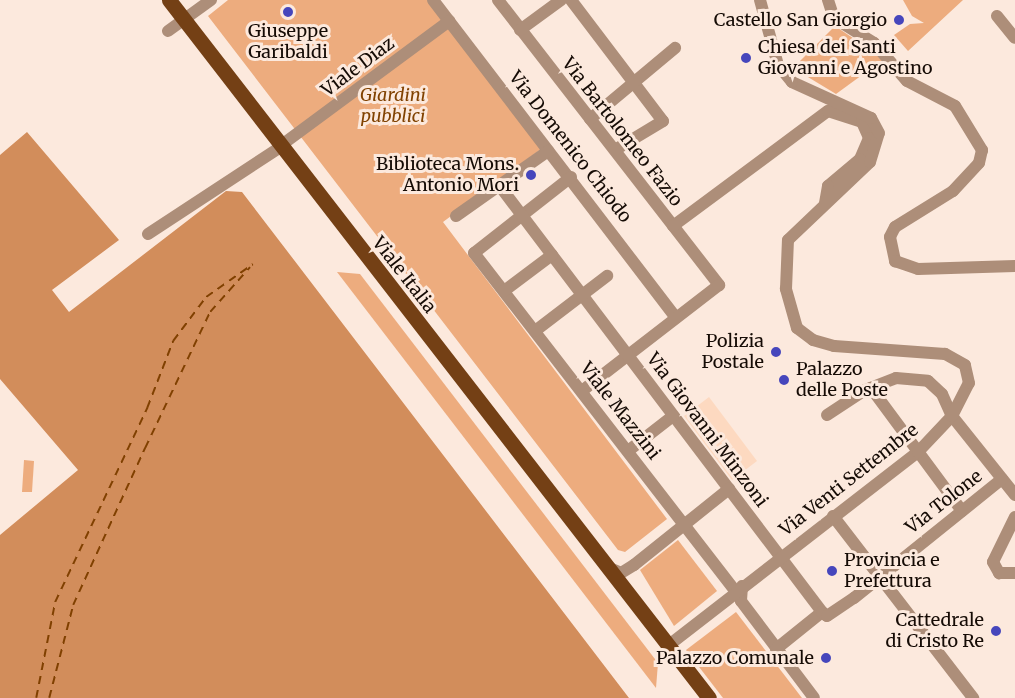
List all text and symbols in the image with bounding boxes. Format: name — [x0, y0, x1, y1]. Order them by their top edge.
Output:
marker: Giuseppe Garibaldi — [281, 5, 295, 19]
place label: Castello San Giorgio — [714, 9, 887, 31]
marker: Castello San Giorgio — [892, 13, 906, 27]
place label: Giuseppe Garibaldi — [248, 21, 328, 63]
street label: Viale Diaz — [317, 33, 399, 101]
place label: Chiesa dei Santi Giovanni e Agostino — [758, 37, 932, 80]
marker: Chiesa dei Santi Giovanni e Agostino — [739, 51, 753, 65]
street label: Via Bartolomeo Fazio — [557, 53, 687, 211]
street label: Via Domenico Chiodo — [504, 67, 636, 227]
park label: Giardini pubblici — [360, 85, 426, 128]
place label: Biblioteca Mons. Antonio Mori — [376, 154, 519, 196]
marker: Biblioteca Mons. Antonio Mori — [524, 168, 538, 182]
street label: Viale Italia — [368, 233, 440, 317]
place label: Polizia Postale — [702, 331, 764, 374]
marker: Polizia Postale — [769, 345, 783, 359]
street label: Via Giovanni Minzoni — [642, 348, 772, 512]
street label: Viale Mazzini — [575, 358, 665, 464]
place label: Palazzo delle Poste — [796, 359, 888, 401]
marker: Palazzo delle Poste — [777, 373, 791, 387]
street label: Via Venti Settembre — [775, 419, 923, 541]
street label: Via Tolone — [901, 465, 987, 539]
place label: Provincia e Prefettura — [844, 550, 940, 592]
marker: Provincia e Prefettura — [825, 564, 839, 578]
place label: Cattedrale di Cristo Re — [885, 610, 984, 652]
marker: Cattedrale di Cristo Re — [989, 624, 1003, 638]
place label: Palazzo Comunale — [656, 647, 814, 669]
marker: Palazzo Comunale — [819, 651, 833, 665]

